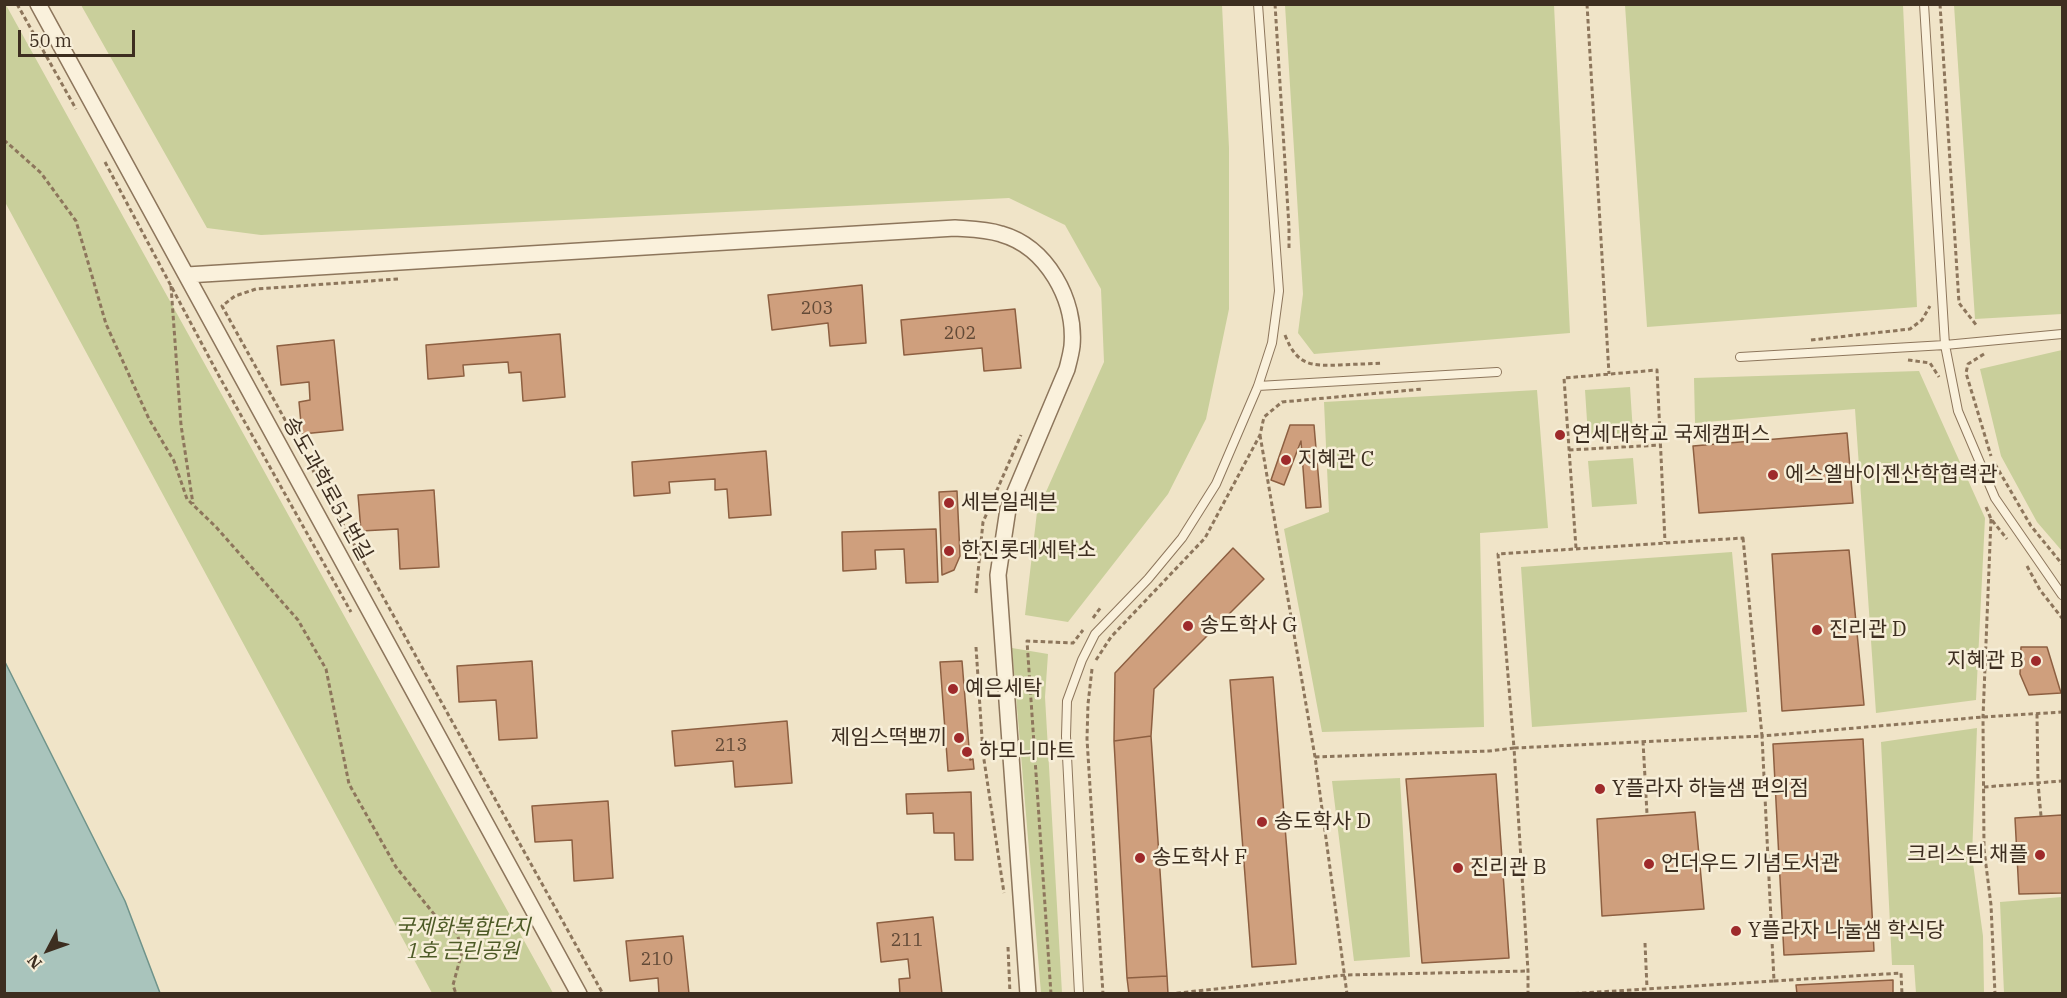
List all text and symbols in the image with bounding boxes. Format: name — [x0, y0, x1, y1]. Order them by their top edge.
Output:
scale bar — [21, 18, 138, 56]
text: 50 m — [29, 29, 72, 52]
house number: 203 — [801, 298, 833, 320]
house number: 202 — [944, 323, 976, 345]
street label: 송도과학로51번길 — [277, 413, 377, 565]
place label: 연세대학교 국제캠퍼스 — [1572, 422, 1770, 448]
marker: 연세대학교 국제캠퍼스 — [1553, 428, 1567, 442]
place label: 지혜관 C — [1298, 447, 1374, 473]
marker: 지혜관 C — [1279, 453, 1293, 467]
place label: 에스엘바이젠산학협력관 — [1785, 462, 1998, 488]
marker: 에스엘바이젠산학협력관 — [1766, 468, 1780, 482]
place label: 세븐일레븐 — [961, 490, 1058, 516]
marker: 세븐일레븐 — [942, 496, 956, 510]
place label: 한진롯데세탁소 — [961, 538, 1096, 564]
marker: 한진롯데세탁소 — [942, 544, 956, 558]
place label: 송도학사 G — [1200, 613, 1297, 639]
place label: 진리관 D — [1829, 617, 1907, 643]
marker: 송도학사 G — [1181, 619, 1195, 633]
marker: 진리관 D — [1810, 623, 1824, 637]
place label: 지혜관 B — [1947, 648, 2024, 674]
marker: 지혜관 B — [2029, 654, 2043, 668]
place label: 예은세탁 — [965, 676, 1042, 702]
marker: 예은세탁 — [946, 682, 960, 696]
place label: 제임스떡뽀끼 — [831, 725, 947, 751]
marker: 제임스떡뽀끼 — [952, 731, 966, 745]
house number: 213 — [715, 735, 747, 757]
place label: 하모니마트 — [979, 739, 1076, 765]
marker: 하모니마트 — [960, 745, 974, 759]
place label: Y플라자 하늘샘 편의점 — [1612, 776, 1809, 802]
marker: Y플라자 하늘샘 편의점 — [1593, 782, 1607, 796]
place label: 송도학사 D — [1274, 809, 1371, 835]
marker: 송도학사 D — [1255, 815, 1269, 829]
place label: 크리스틴 채플 — [1907, 842, 2028, 868]
place label: 송도학사 F — [1152, 845, 1247, 871]
marker: 크리스틴 채플 — [2033, 848, 2047, 862]
marker: 송도학사 F — [1133, 851, 1147, 865]
place label: 언더우드 기념도서관 — [1661, 851, 1840, 877]
place label: 진리관 B — [1470, 855, 1547, 881]
marker: 언더우드 기념도서관 — [1642, 857, 1656, 871]
marker: 진리관 B — [1451, 861, 1465, 875]
park label: 국제화복합단지 1호 근린공원 — [395, 915, 531, 965]
place label: Y플라자 나눌샘 학식당 — [1748, 918, 1945, 944]
north arrow — [18, 920, 78, 980]
marker: Y플라자 나눌샘 학식당 — [1729, 924, 1743, 938]
house number: 211 — [891, 930, 923, 952]
house number: 210 — [641, 949, 673, 971]
text: N — [23, 950, 46, 973]

